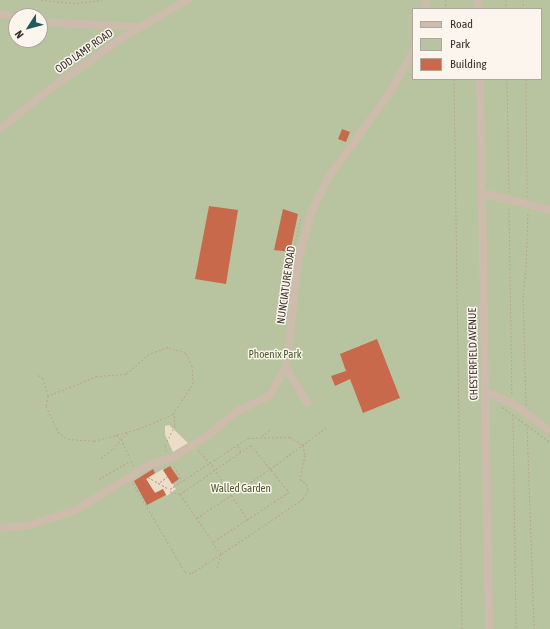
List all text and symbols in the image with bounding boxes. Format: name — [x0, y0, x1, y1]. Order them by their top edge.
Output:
north arrow — [8, 8, 48, 48]
legend — [412, 8, 542, 80]
text: Road — [450, 17, 473, 31]
street label: ODD LAMP ROAD — [53, 26, 115, 76]
text: N — [12, 28, 26, 41]
text: Park — [450, 37, 470, 51]
text: Building — [450, 57, 487, 71]
street label: NUNCIATURE ROAD — [274, 245, 298, 325]
street label: CHESTERFIELD AVENUE — [466, 308, 480, 400]
park label: Phoenix Park — [248, 347, 302, 361]
park label: Walled Garden — [211, 481, 271, 495]

